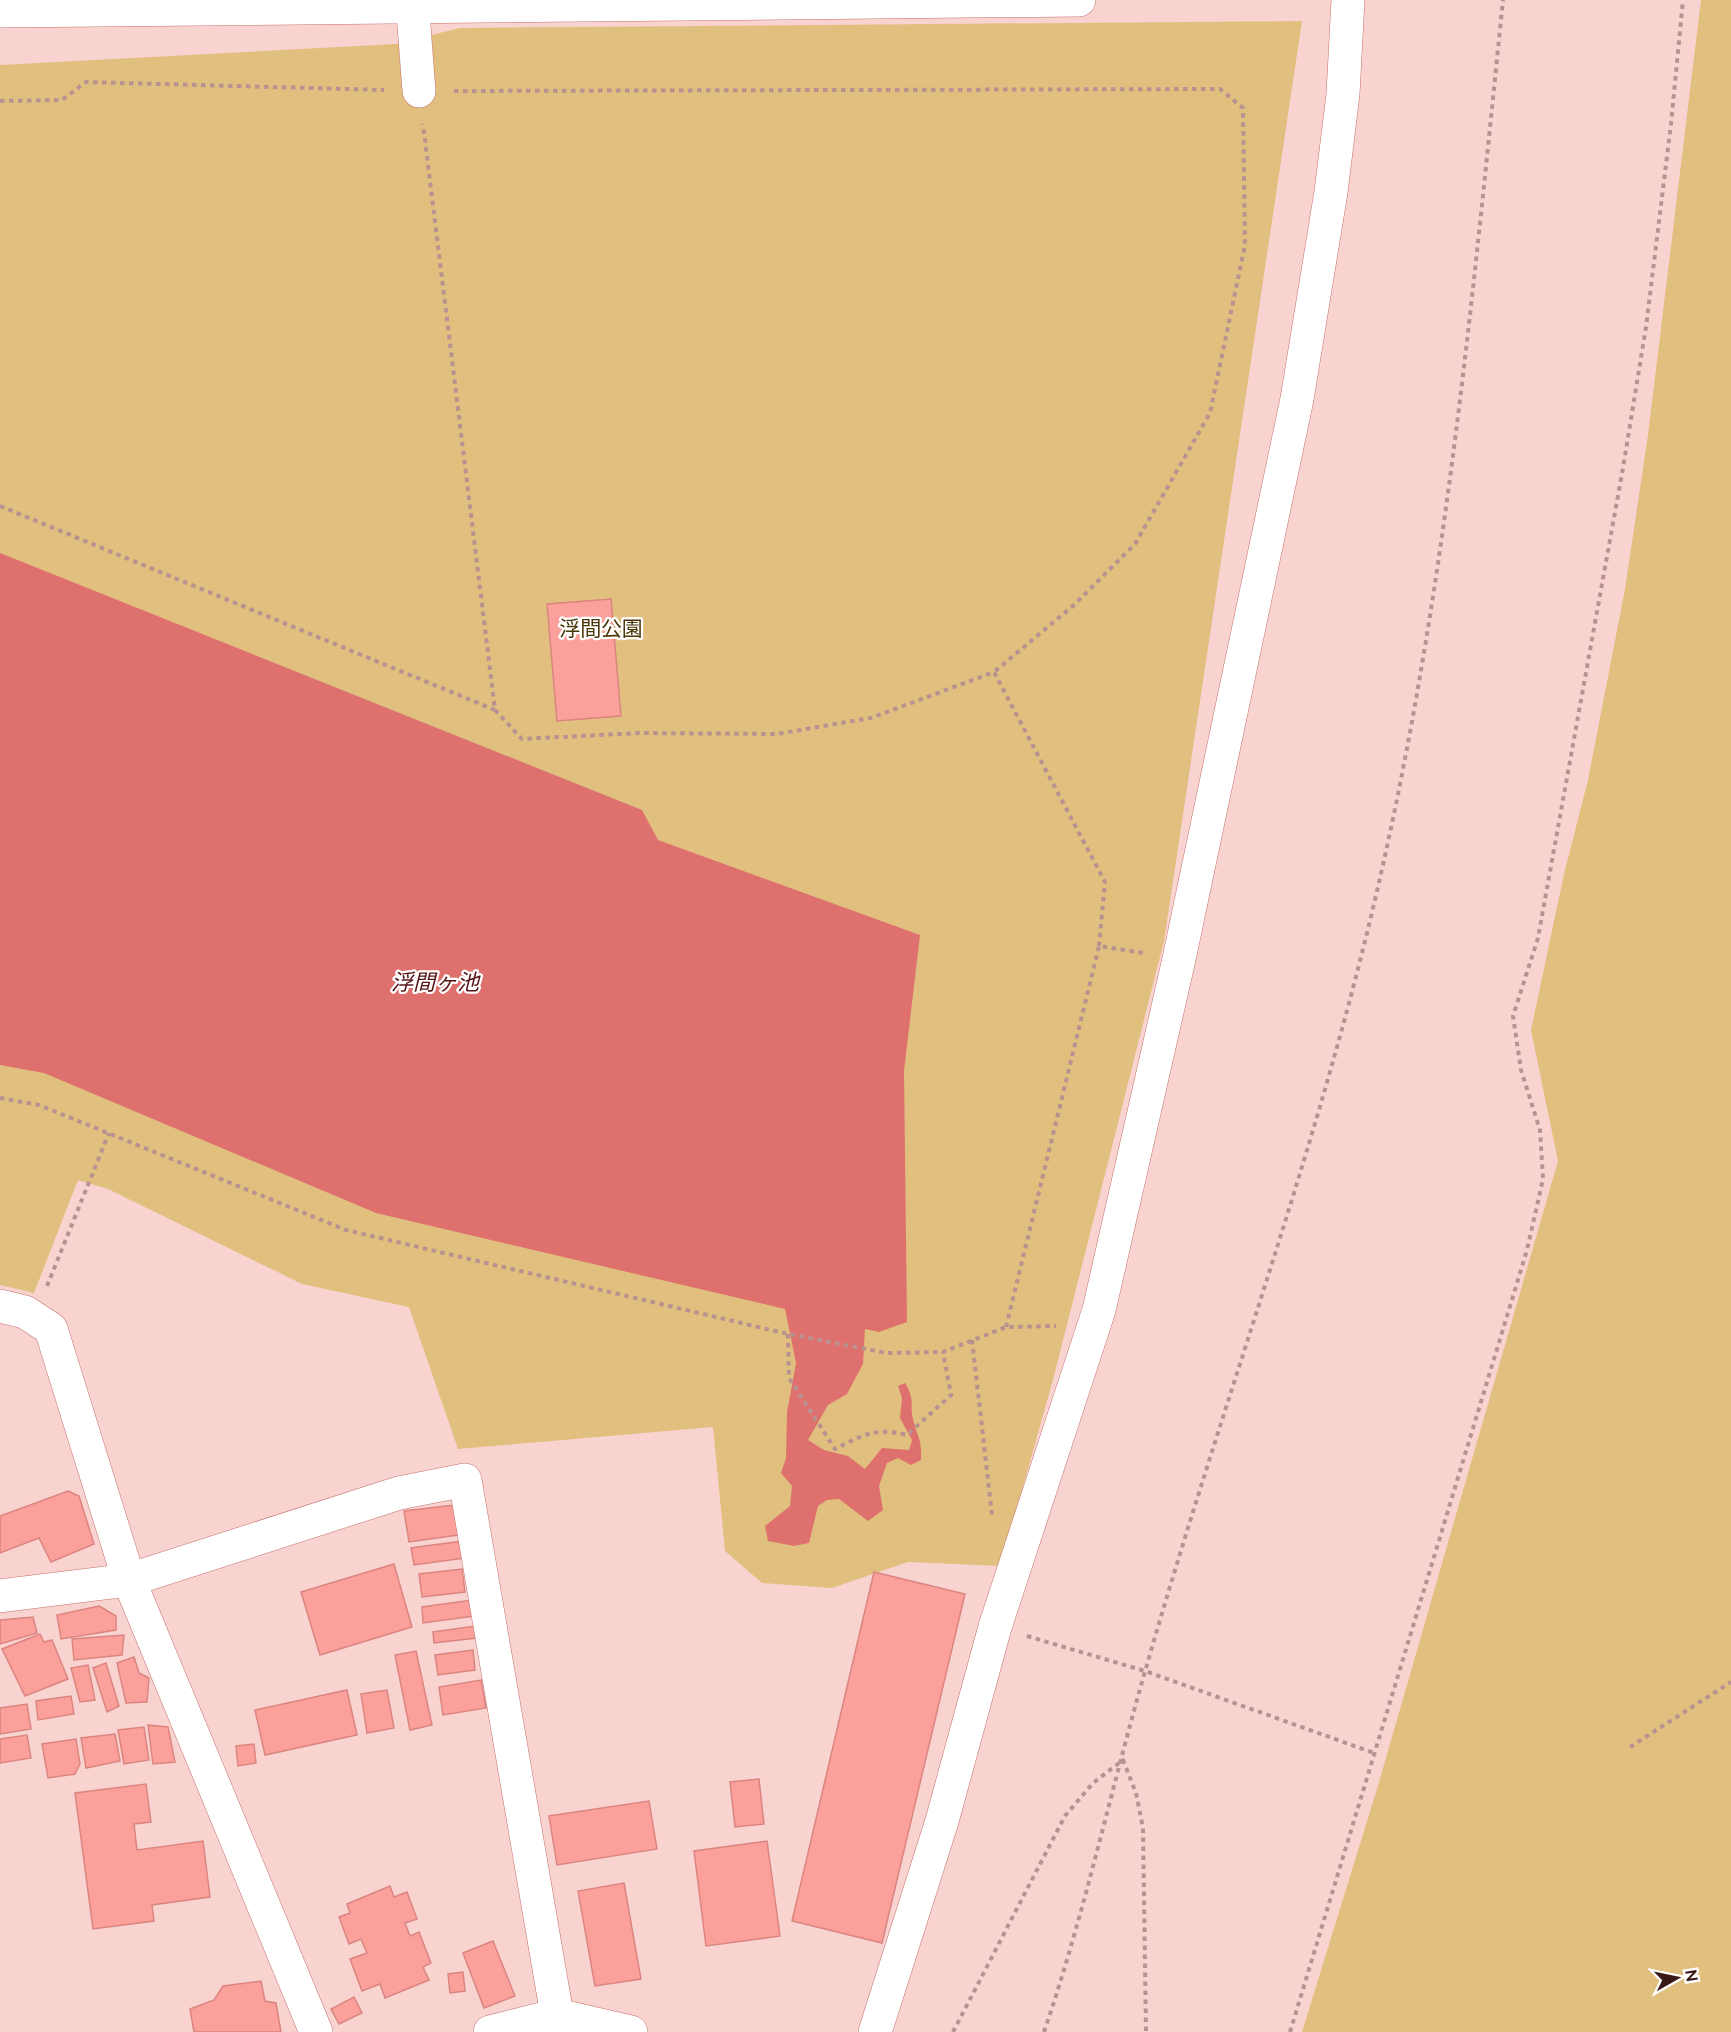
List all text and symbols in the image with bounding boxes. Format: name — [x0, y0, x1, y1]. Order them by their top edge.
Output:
park label: 浮間公園 — [559, 616, 643, 641]
water label: 浮間ヶ池 — [391, 969, 481, 995]
north arrow — [1647, 1948, 1707, 2008]
text: N — [1681, 1968, 1702, 1983]

